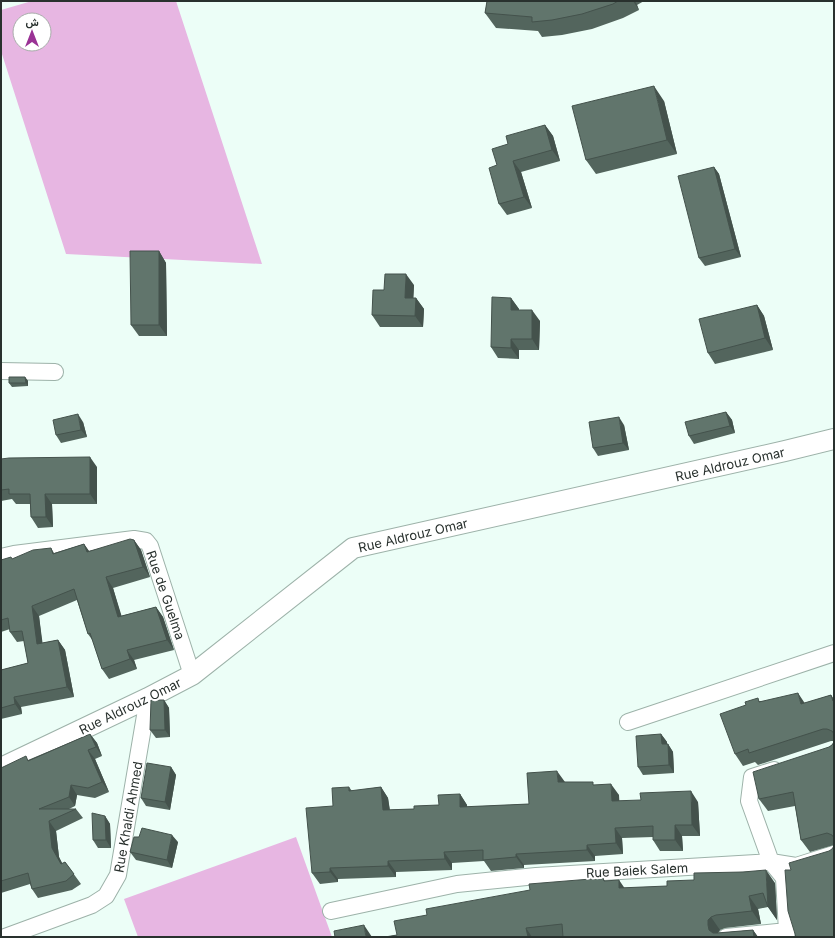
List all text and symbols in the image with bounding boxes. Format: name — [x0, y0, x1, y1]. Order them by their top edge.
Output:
north arrow — [12, 12, 52, 52]
text: ش — [25, 15, 39, 29]
street label: Rue Aldrouz Omar — [674, 444, 786, 484]
street label: Rue Aldrouz Omar — [357, 515, 469, 555]
street label: Rue de Guelma — [143, 548, 189, 642]
street label: Rue Aldrouz Omar — [76, 674, 184, 738]
street label: Rue Khaldi Ahmed — [110, 760, 146, 874]
street label: Rue Baiek Salem — [585, 859, 689, 881]

